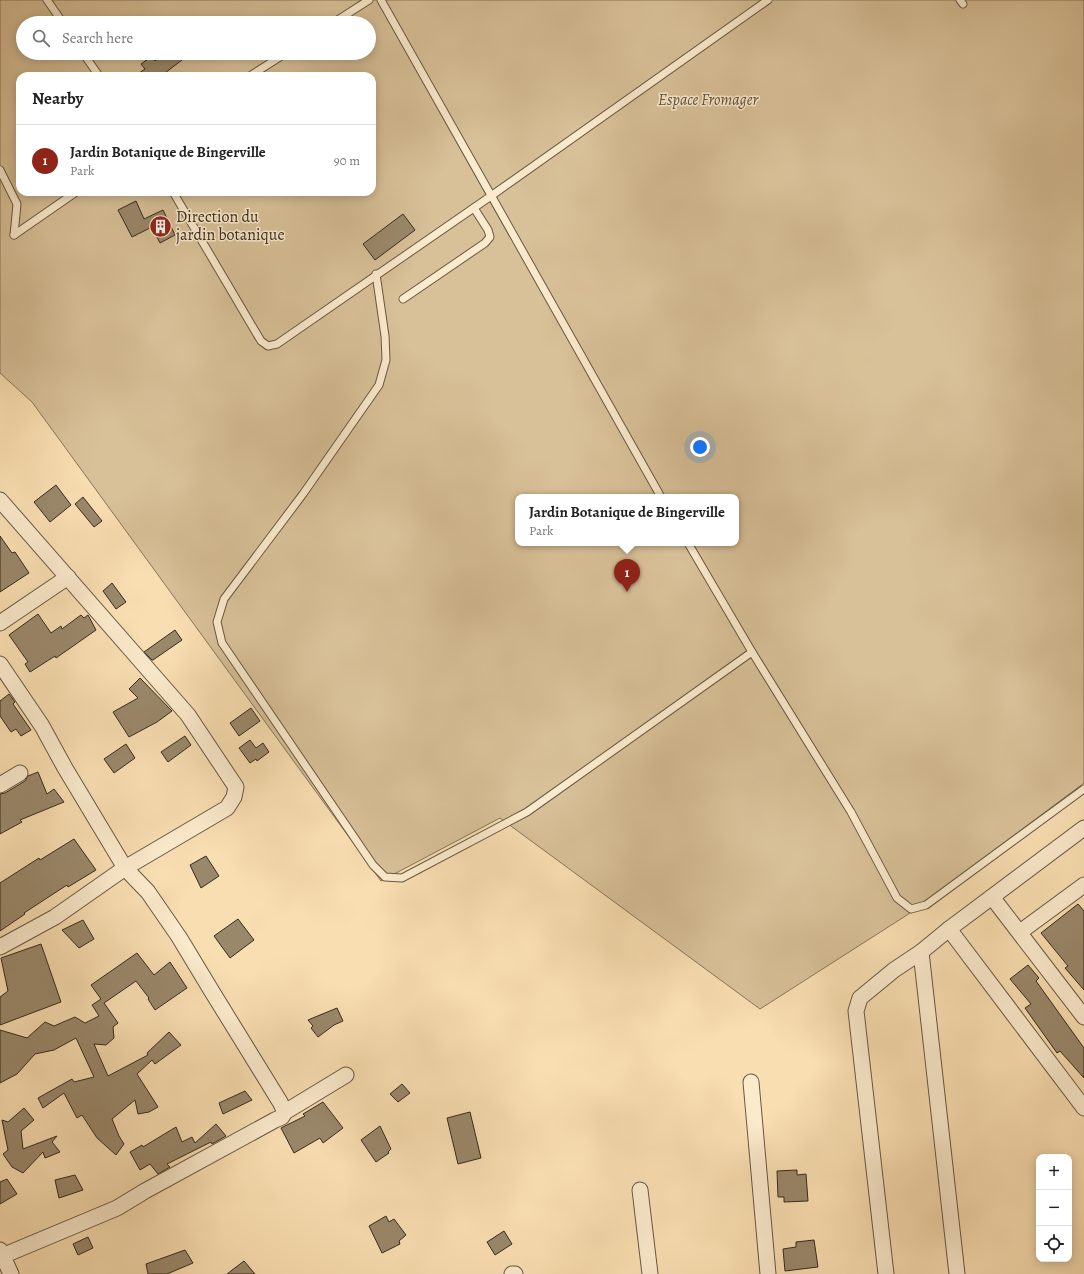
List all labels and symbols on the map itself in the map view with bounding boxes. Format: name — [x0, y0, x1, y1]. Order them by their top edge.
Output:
park label: Espace Fromager — [658, 89, 758, 111]
place label: Direction du jardin botanique — [176, 206, 285, 246]
building icon: Direction du jardin botanique — [148, 213, 174, 239]
your location — [690, 437, 710, 457]
pin: 1 — [614, 559, 640, 592]

